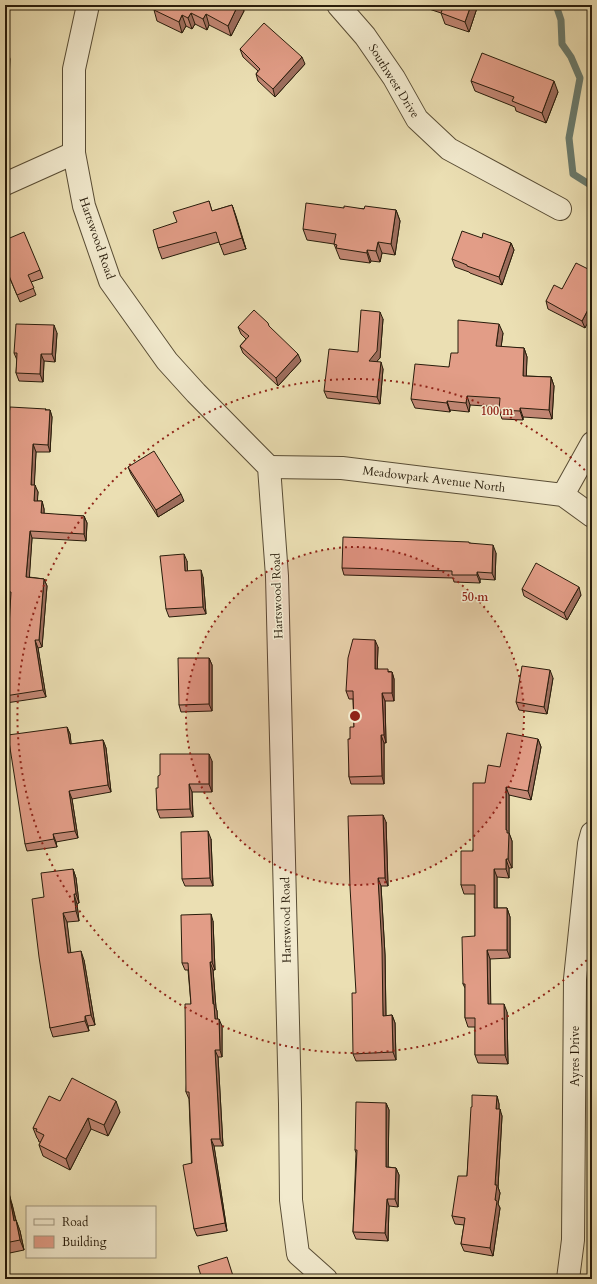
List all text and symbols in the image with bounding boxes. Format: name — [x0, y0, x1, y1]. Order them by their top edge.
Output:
street label: Southwest Drive — [365, 41, 423, 121]
street label: Hartswood Road — [75, 195, 119, 282]
text: 100 m — [481, 403, 514, 419]
street label: Meadowpark Avenue North — [362, 462, 507, 496]
street label: Hartswood Road — [267, 552, 286, 639]
text: 50 m — [462, 589, 489, 605]
centre of rings — [348, 709, 362, 723]
street label: Hartswood Road — [277, 876, 295, 963]
street label: Ayres Drive — [567, 1026, 583, 1086]
legend — [26, 1206, 156, 1258]
text: Road — [62, 1214, 89, 1230]
text: Building — [62, 1234, 107, 1250]

